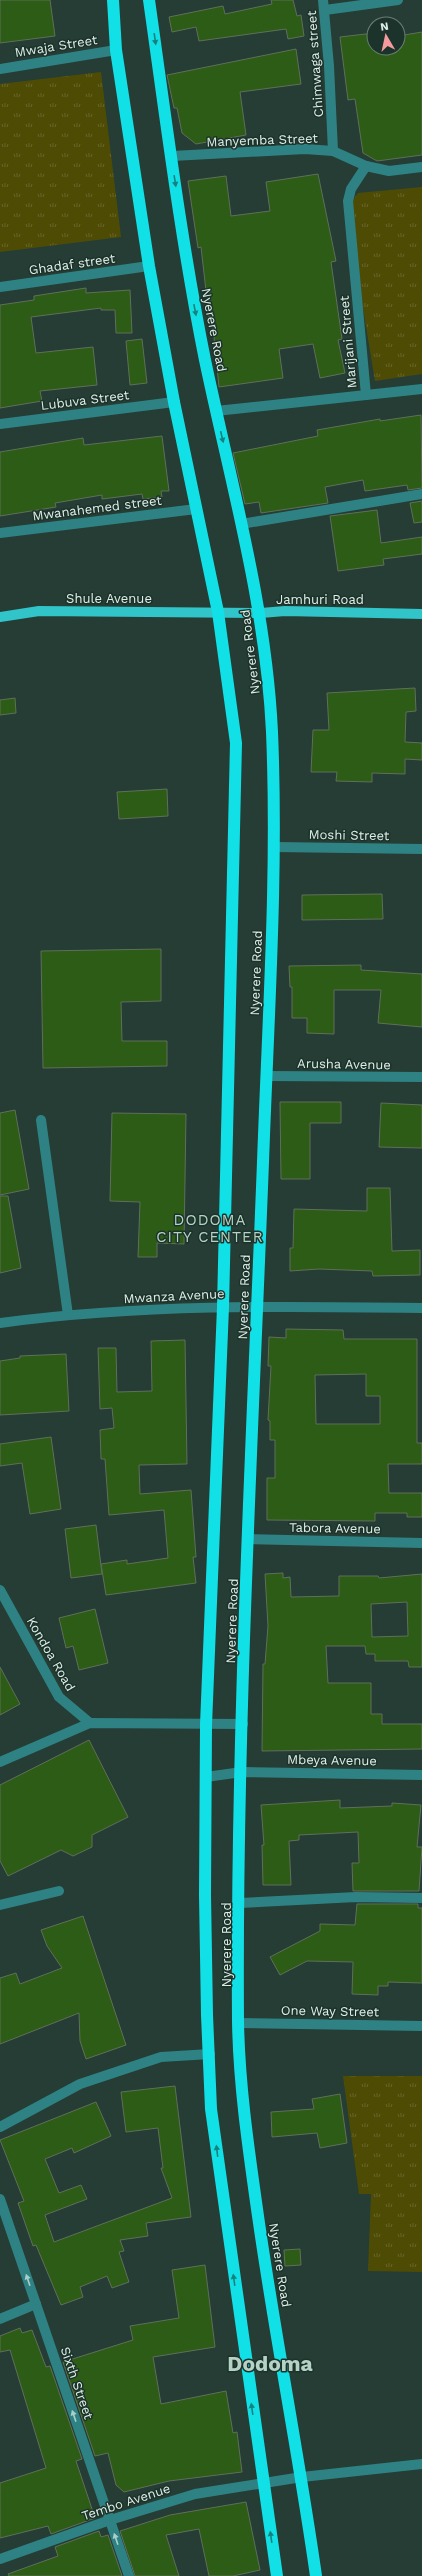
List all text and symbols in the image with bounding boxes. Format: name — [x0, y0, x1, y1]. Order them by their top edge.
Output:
street label: Chimwaga street — [304, 10, 326, 118]
north arrow — [366, 16, 406, 56]
text: N — [379, 20, 390, 34]
street label: Mwaja Street — [14, 32, 99, 60]
one-way arrow — [152, 33, 158, 45]
street label: Manyemba Street — [206, 131, 319, 149]
one-way arrow — [172, 175, 178, 187]
street label: Ghadaf street — [28, 250, 117, 277]
street label: Nyerere Road — [199, 287, 229, 373]
street label: Marijani Street — [336, 294, 360, 389]
one-way arrow — [193, 303, 199, 316]
street label: Lubuva Street — [40, 387, 131, 413]
one-way arrow — [219, 431, 225, 443]
street label: Mwanahemed street — [31, 493, 163, 523]
street label: Shule Avenue — [66, 591, 152, 606]
street label: Jamhuri Road — [276, 592, 364, 607]
street label: Nyerere Road — [237, 609, 263, 695]
street label: Moshi Street — [309, 827, 390, 843]
street label: Nyerere Road — [247, 930, 265, 1016]
street label: Arusha Avenue — [297, 1056, 391, 1072]
district label: DODOMA CITY CENTER — [156, 1211, 264, 1246]
street label: Nyerere Road — [235, 1254, 253, 1340]
street label: Mwanza Avenue — [123, 1286, 225, 1306]
street label: Tabora Avenue — [289, 1520, 381, 1536]
street label: Nyerere Road — [223, 1578, 241, 1664]
street label: Kondoa Road — [24, 1614, 78, 1694]
street label: Mbeya Avenue — [287, 1752, 377, 1768]
street label: Nyerere Road — [219, 1902, 234, 1988]
street label: One Way Street — [281, 2003, 380, 2019]
one-way arrow — [214, 2145, 220, 2157]
street label: Nyerere Road — [266, 2222, 294, 2308]
one-way arrow — [24, 2274, 30, 2286]
one-way arrow — [231, 2274, 237, 2286]
street label: Sixth Street — [58, 2345, 97, 2422]
district label: Dodoma — [227, 2351, 313, 2376]
one-way arrow — [249, 2403, 255, 2415]
one-way arrow — [71, 2410, 77, 2422]
street label: Tembo Avenue — [80, 2481, 172, 2523]
one-way arrow — [268, 2531, 274, 2544]
one-way arrow — [113, 2533, 119, 2545]

